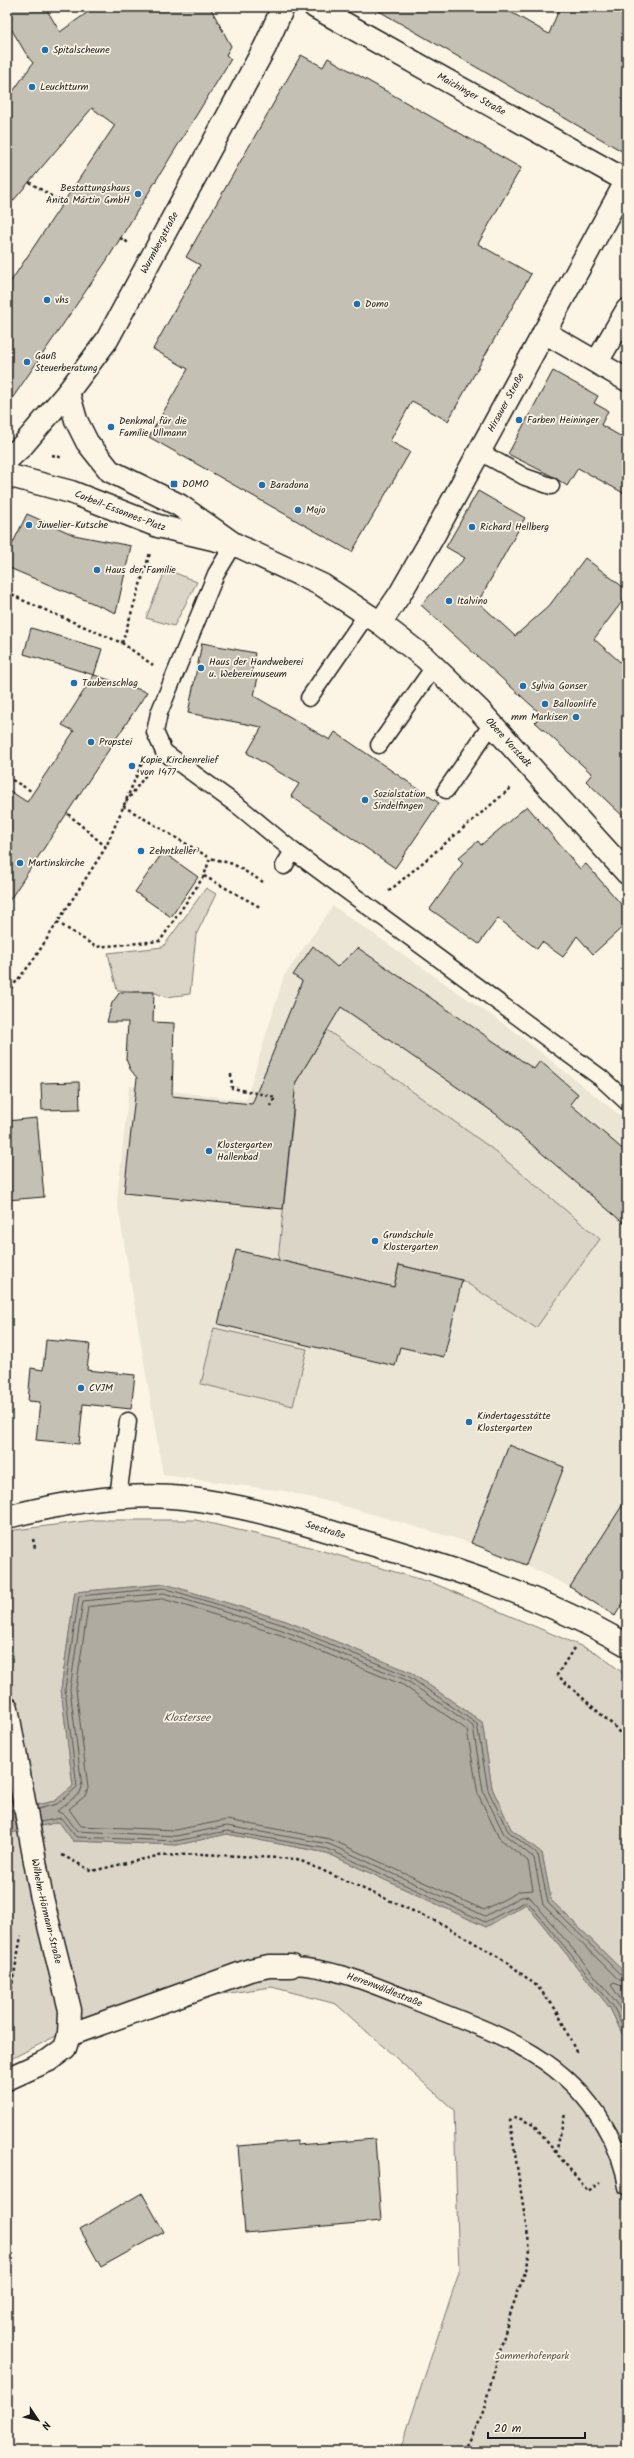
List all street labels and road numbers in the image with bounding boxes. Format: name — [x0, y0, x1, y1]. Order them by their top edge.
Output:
street label: Maichinger Straße — [434, 69, 509, 120]
street label: Wurmbergstraße — [136, 208, 183, 277]
street label: Hirsauer Straße — [483, 370, 529, 435]
street label: Corbeil-Essonnes-Platz — [72, 486, 168, 536]
street label: Obere Vorstadt — [482, 714, 536, 771]
street label: Seestraße — [304, 1517, 348, 1544]
street label: Wilhelm-Hörmann-Straße — [27, 1857, 66, 1966]
street label: Herrenwäldlestraße — [345, 1968, 425, 2012]

